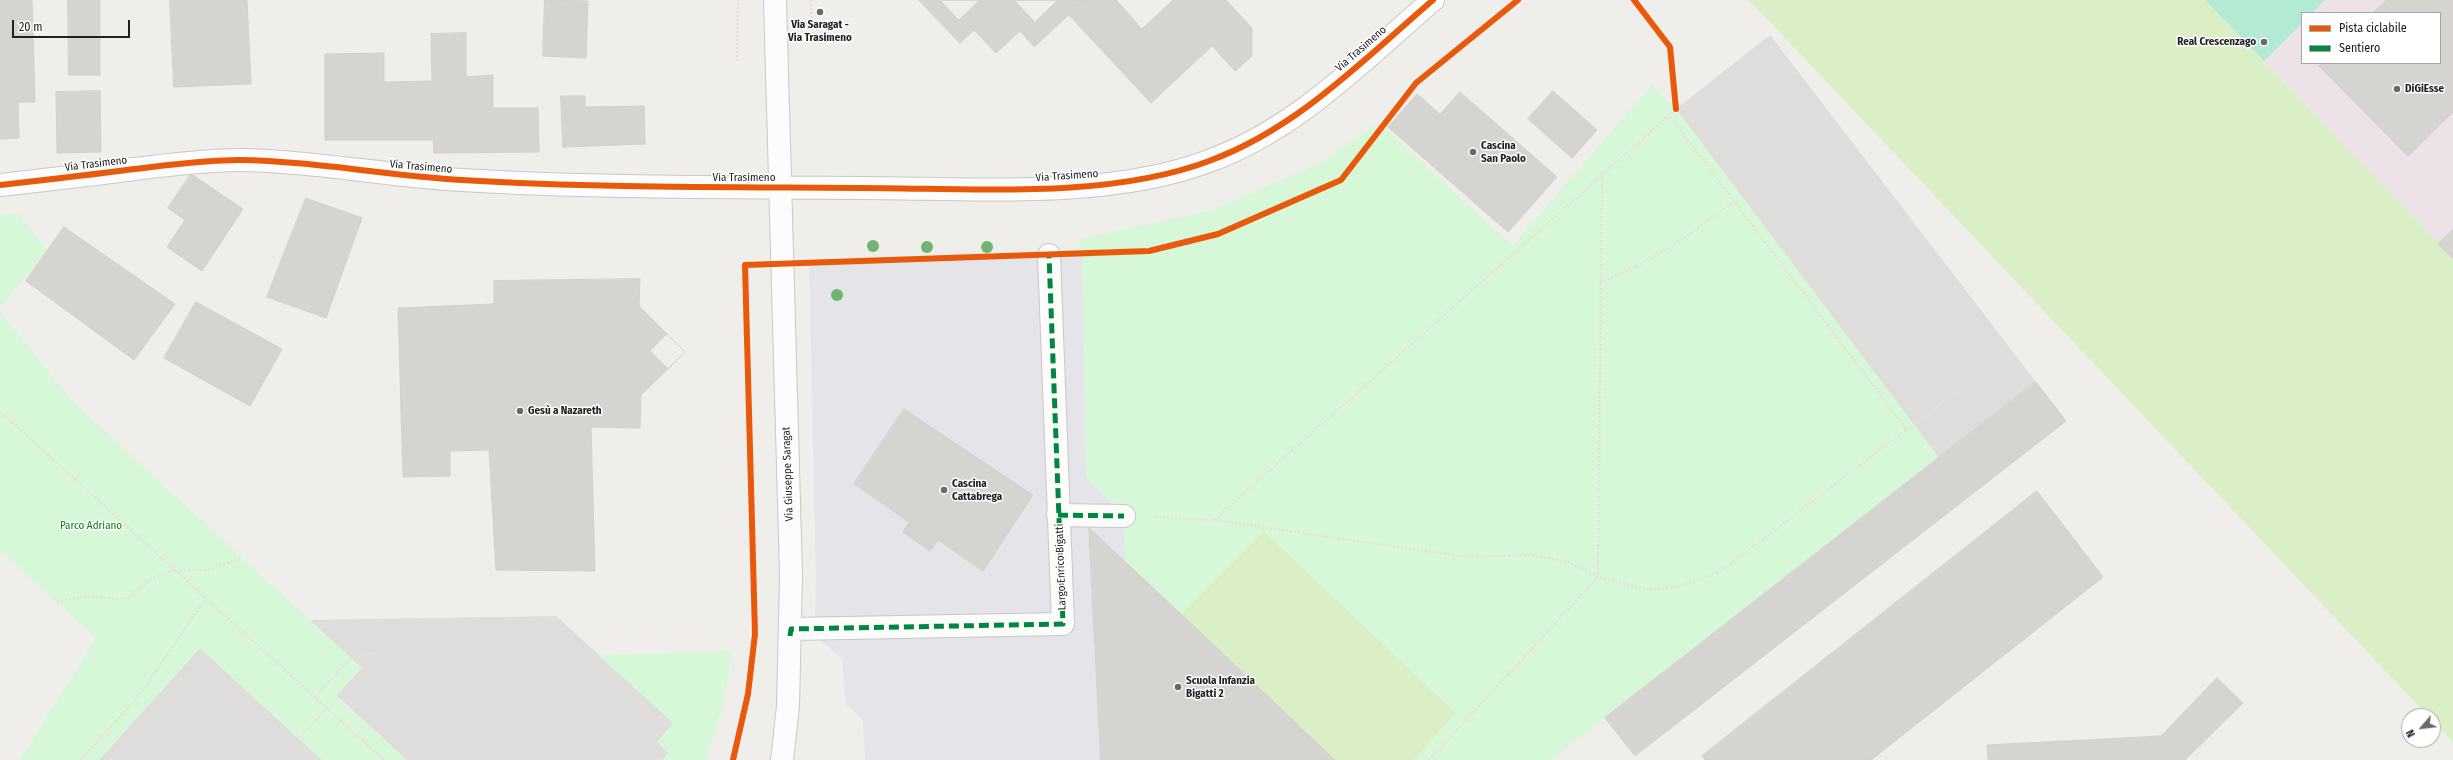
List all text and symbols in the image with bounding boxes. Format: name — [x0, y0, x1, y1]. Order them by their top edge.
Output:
marker: Via Saragat - Via Trasimeno — [815, 7, 825, 17]
scale bar — [14, 12, 132, 38]
legend — [2301, 12, 2441, 64]
place label: Via Saragat - Via Trasimeno — [788, 18, 852, 44]
text: 20 m — [19, 20, 43, 34]
text: Pista ciclabile — [2339, 21, 2407, 35]
street label: Via Trasimeno — [1333, 23, 1389, 75]
place label: Real Crescenzago — [2177, 35, 2256, 49]
marker: Real Crescenzago — [2259, 37, 2269, 47]
text: Sentiero — [2339, 41, 2380, 55]
place label: DiGiEsse — [2405, 82, 2444, 96]
marker: DiGiEsse — [2392, 84, 2402, 94]
place label: Cascina San Paolo — [1481, 139, 1526, 165]
marker: Cascina San Paolo — [1468, 147, 1478, 157]
street label: Via Trasimeno — [64, 154, 128, 174]
street label: Via Trasimeno — [389, 158, 453, 176]
street label: Via Trasimeno — [1035, 167, 1099, 185]
street label: Via Trasimeno — [713, 171, 775, 185]
place label: Gesù a Nazareth — [528, 404, 602, 418]
marker: Gesù a Nazareth — [515, 406, 525, 416]
street label: Via Giuseppe Saragat — [780, 426, 796, 522]
place label: Cascina Cattabrega — [952, 477, 1002, 503]
marker: Cascina Cattabrega — [939, 485, 949, 495]
park label: Parco Adriano — [60, 519, 122, 533]
street label: Largo Enrico Bigatti — [1053, 523, 1069, 611]
place label: Scuola Infanzia Bigatti 2 — [1186, 674, 1255, 700]
marker: Scuola Infanzia Bigatti 2 — [1173, 682, 1183, 692]
north arrow — [2401, 708, 2441, 748]
text: N — [2404, 727, 2418, 739]

